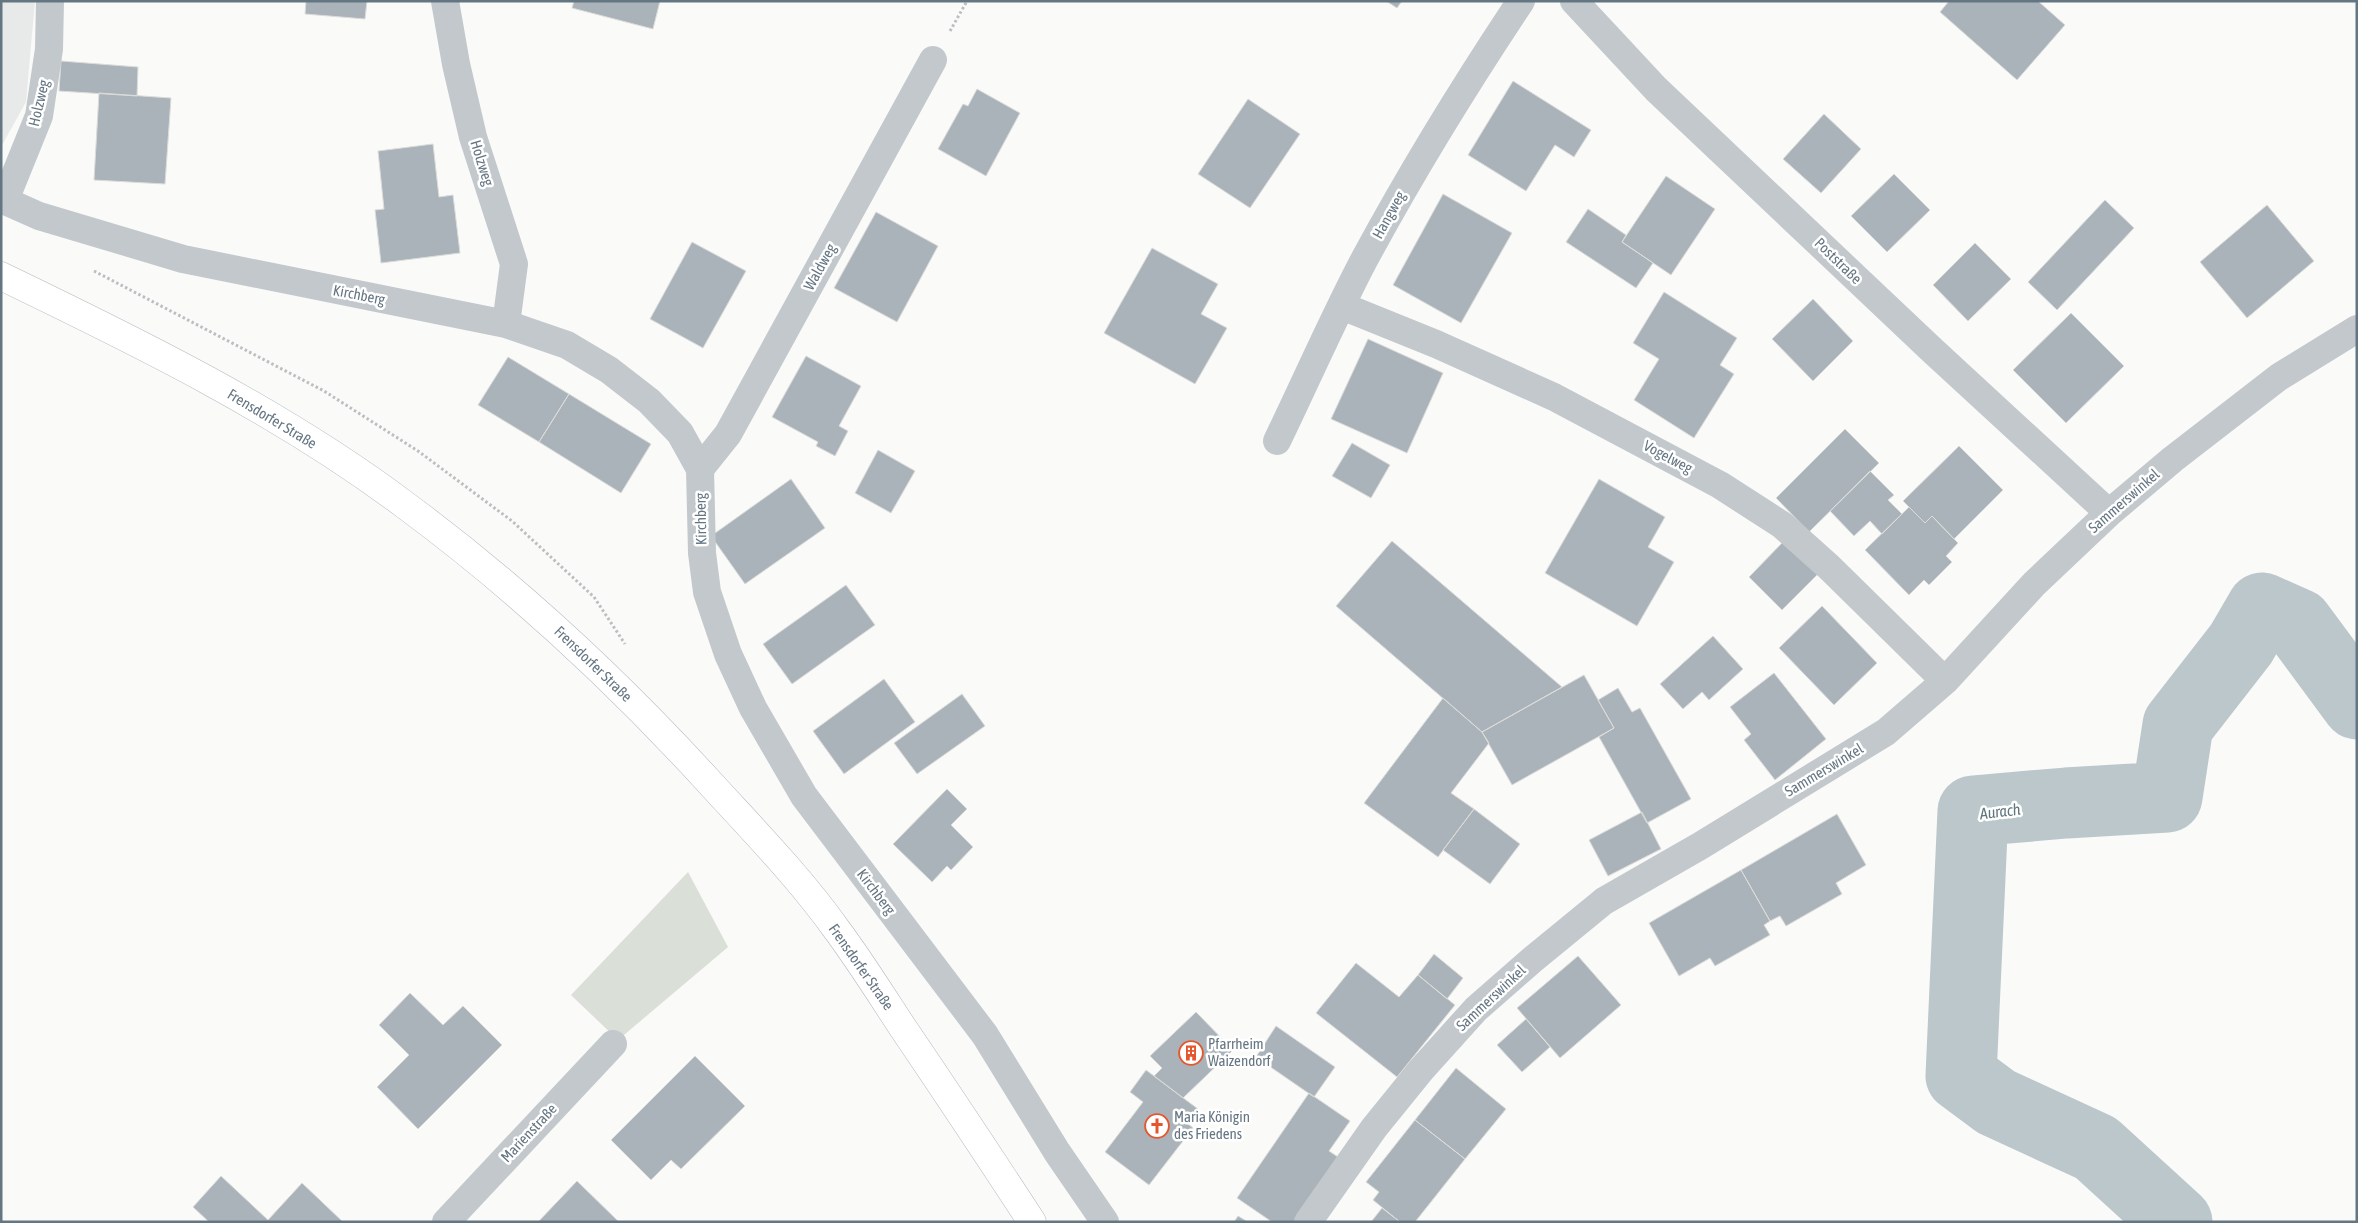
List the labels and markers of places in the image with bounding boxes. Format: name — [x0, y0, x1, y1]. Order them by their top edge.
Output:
place label: Pfarrheim Waizendorf — [1208, 1035, 1271, 1069]
building icon: Pfarrheim Waizendorf — [1178, 1040, 1204, 1066]
place label: Maria Königin des Friedens — [1174, 1108, 1250, 1142]
church icon: Maria Königin des Friedens — [1144, 1113, 1170, 1139]

